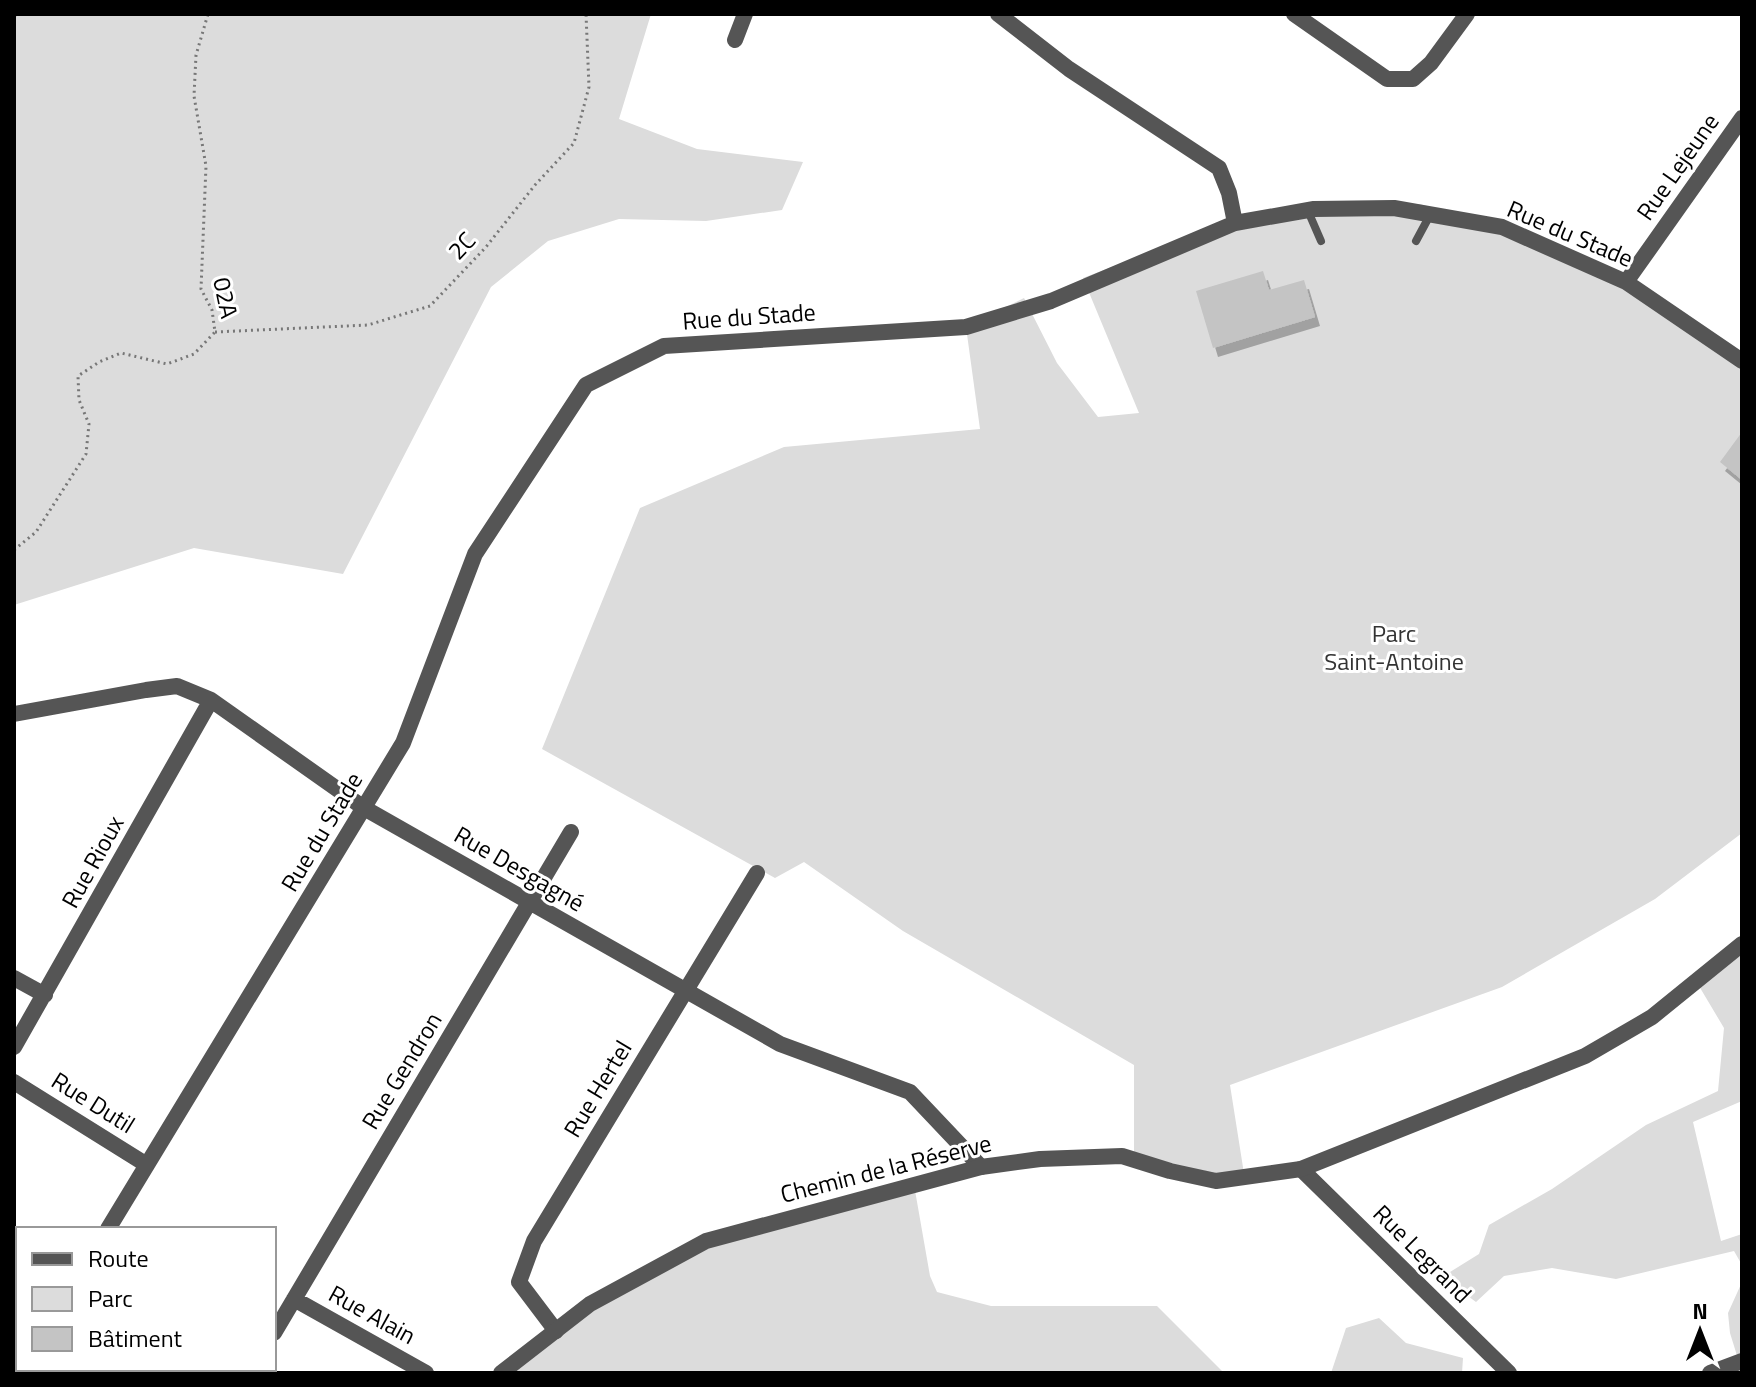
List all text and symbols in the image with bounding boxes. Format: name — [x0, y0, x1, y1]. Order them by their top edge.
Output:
street label: Rue Lejeune — [1627, 106, 1727, 227]
street label: Rue du Stade — [1502, 190, 1639, 276]
street label: 2C — [439, 223, 483, 267]
street label: 02A — [204, 274, 248, 322]
street label: Rue du Stade — [681, 293, 817, 339]
park label: Parc Saint-Antoine — [1324, 615, 1464, 679]
street label: Rue du Stade — [271, 765, 371, 898]
street label: Rue Rioux — [52, 808, 132, 914]
street label: Rue Desgagné — [448, 816, 591, 920]
street label: Rue Gendron — [352, 1005, 450, 1136]
street label: Rue Hertel — [554, 1033, 640, 1144]
street label: Rue Dutil — [45, 1062, 142, 1142]
street label: Chemin de la Réserve — [777, 1124, 995, 1212]
street label: Rue Legrand — [1365, 1196, 1480, 1311]
legend — [16, 1227, 276, 1371]
text: Route — [88, 1240, 149, 1276]
street label: Rue Alain — [322, 1275, 423, 1353]
text: Parc — [88, 1280, 133, 1316]
north arrow — [1660, 1291, 1740, 1371]
text: N — [1692, 1294, 1708, 1328]
text: Bâtiment — [88, 1320, 182, 1356]

